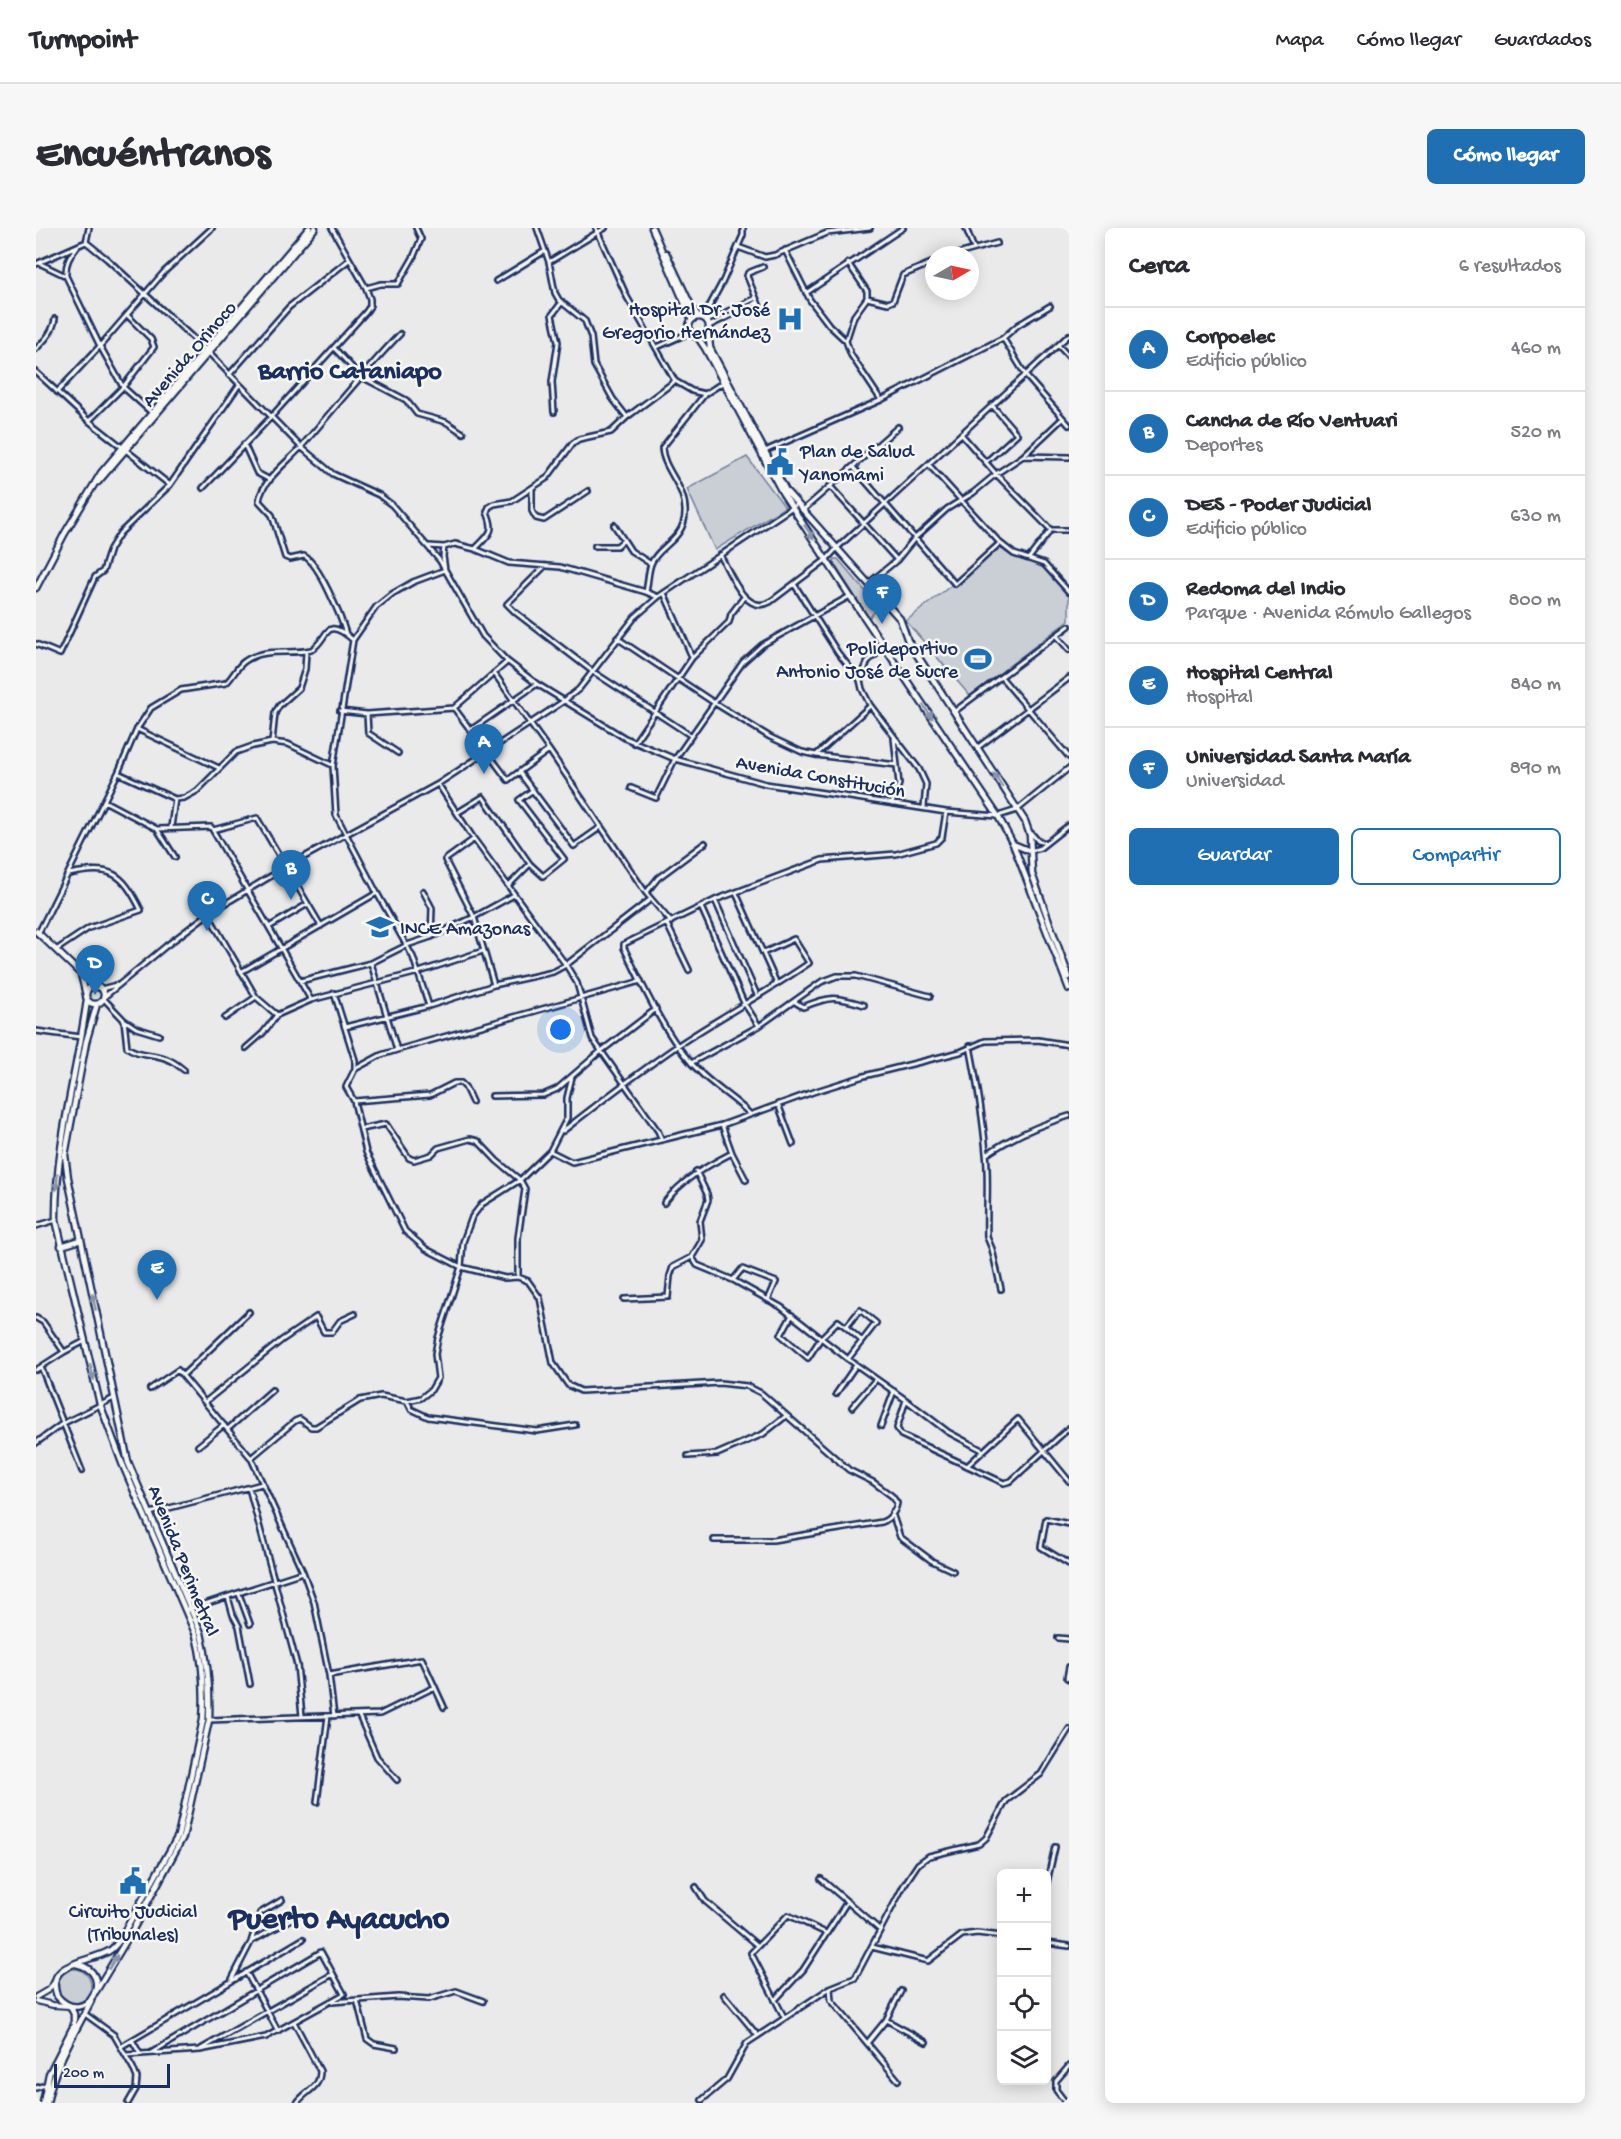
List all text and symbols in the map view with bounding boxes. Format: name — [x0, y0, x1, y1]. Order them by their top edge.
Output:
text: Turnpoint — [30, 25, 136, 58]
text: Mapa — [1275, 29, 1324, 54]
text: Cómo llegar — [1357, 29, 1461, 54]
text: Guardados — [1494, 29, 1591, 54]
button: Cómo llegar — [1427, 129, 1585, 184]
text: Encuéntranos — [36, 132, 270, 181]
north arrow — [925, 246, 979, 300]
text: Cerca — [1129, 252, 1189, 283]
text: 6 resultados — [1459, 256, 1561, 279]
street label: Avenida Orinoco — [138, 298, 243, 413]
place label: Hospital Dr. José Gregorio Hernández — [602, 300, 771, 346]
hospital icon: Hospital Dr. José Gregorio Hernández — [775, 304, 805, 334]
text: Corpoelec — [1186, 325, 1274, 351]
text: A — [1143, 338, 1154, 361]
text: 460 m — [1511, 338, 1561, 361]
text: Edificio público — [1186, 351, 1307, 374]
district label: Barrio Cataniapo — [257, 358, 442, 389]
text: Cancha de Río Ventuari — [1186, 409, 1398, 435]
text: B — [1143, 422, 1154, 445]
text: 520 m — [1510, 422, 1561, 445]
text: Deportes — [1186, 435, 1263, 458]
place label: Plan de Salud Yanomami — [798, 442, 916, 488]
public building icon: Plan de Salud Yanomami — [765, 447, 795, 477]
text: DES - Poder Judicial — [1186, 493, 1371, 519]
text: C — [1143, 506, 1154, 529]
text: 630 m — [1510, 506, 1561, 529]
text: Edificio público — [1186, 519, 1307, 542]
one-way arrow — [803, 524, 814, 540]
pin: F — [862, 574, 902, 624]
text: Redoma del Indio — [1186, 577, 1345, 603]
text: D — [1142, 590, 1155, 613]
text: 800 m — [1508, 590, 1561, 613]
text: Parque · Avenida Rómulo Gallegos — [1186, 603, 1471, 626]
place label: Polideportivo Antonio José de Sucre — [776, 639, 959, 685]
sports icon: Polideportivo Antonio José de Sucre — [963, 644, 993, 674]
text: Hospital Central — [1186, 661, 1332, 687]
text: E — [1142, 674, 1155, 697]
text: 840 m — [1510, 674, 1561, 697]
text: Hospital — [1186, 687, 1253, 710]
one-way arrow — [923, 704, 934, 720]
pin: A — [464, 724, 504, 774]
text: Universidad Santa María — [1186, 745, 1410, 771]
street label: Avenida Constitución — [734, 752, 907, 805]
text: F — [1143, 758, 1154, 781]
text: 890 m — [1510, 758, 1561, 781]
text: Universidad — [1186, 771, 1284, 794]
one-way arrow — [992, 773, 1004, 789]
button: Guardar — [1129, 828, 1339, 885]
button: Compartir — [1351, 828, 1561, 885]
pin: B — [272, 850, 310, 900]
pin: C — [188, 882, 226, 931]
school or university icon: INCE Amazonas — [365, 912, 395, 942]
place label: INCE Amazonas — [400, 919, 531, 942]
pin: D — [76, 946, 114, 995]
your location — [546, 1015, 575, 1044]
one-way arrow — [52, 1172, 62, 1191]
pin: E — [138, 1250, 176, 1300]
one-way arrow — [88, 1293, 98, 1311]
one-way arrow — [88, 1363, 98, 1381]
street label: Avenida Perimetral — [141, 1483, 222, 1640]
public building icon: Circuito Judicial (Tribunales) — [118, 1866, 148, 1896]
map controls — [997, 1869, 1051, 2085]
button: + — [997, 1869, 1051, 1923]
place label: Circuito Judicial (Tribunales) — [69, 1902, 197, 1948]
district label: Puerto Ayacucho — [227, 1902, 450, 1940]
button: − — [997, 1923, 1051, 1977]
one-way arrow — [108, 1954, 119, 1971]
button: locate — [997, 1977, 1051, 2031]
button: layers — [997, 2031, 1051, 2085]
scale bar — [54, 2061, 170, 2088]
text: 200 m — [63, 2065, 104, 2084]

